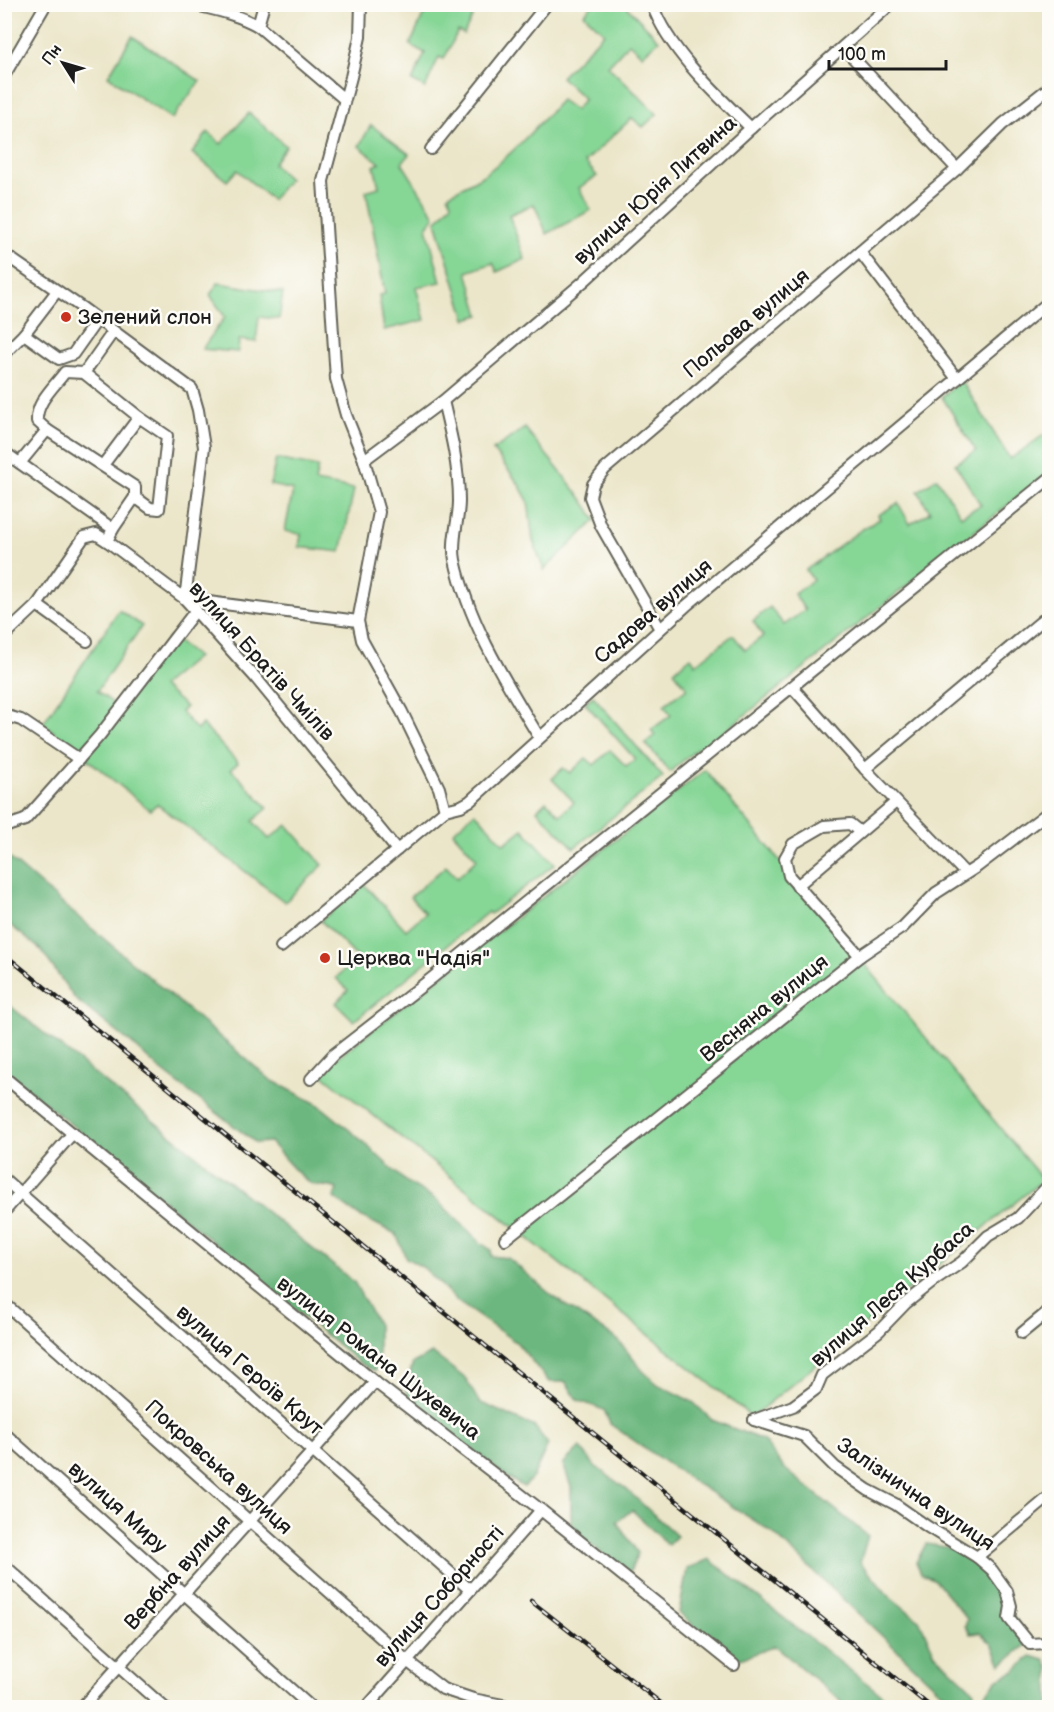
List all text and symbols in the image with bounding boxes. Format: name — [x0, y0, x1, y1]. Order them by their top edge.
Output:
north arrow — [33, 33, 93, 93]
scale bar — [829, 33, 946, 71]
text: Пн — [38, 41, 66, 69]
text: 100 m — [838, 44, 886, 65]
street label: вулиця Юрія Литвина — [569, 110, 742, 270]
street label: Польова вулиця — [678, 263, 815, 383]
place label: Зелений слон — [78, 305, 212, 330]
marker: Зелений слон — [59, 310, 73, 324]
street label: Садова вулиця — [589, 553, 717, 669]
street label: вулиця Братів Чмілів — [184, 577, 340, 746]
place label: Церква "Надія" — [337, 946, 490, 971]
street label: Весняна вулиця — [695, 949, 833, 1068]
marker: Церква "Надія" — [318, 951, 332, 965]
street label: вулиця Леся Курбаса — [805, 1216, 980, 1372]
street label: вулиця Романа Шухевича — [272, 1271, 486, 1446]
street label: вулиця Героїв Крут — [171, 1300, 328, 1441]
street label: Покровська вулиця — [140, 1395, 297, 1540]
street label: Залізнична вулиця — [832, 1432, 999, 1556]
street label: вулиця Миру — [63, 1456, 173, 1559]
street label: Вербна вулиця — [119, 1509, 236, 1635]
street label: вулиця Соборності — [369, 1520, 509, 1672]

